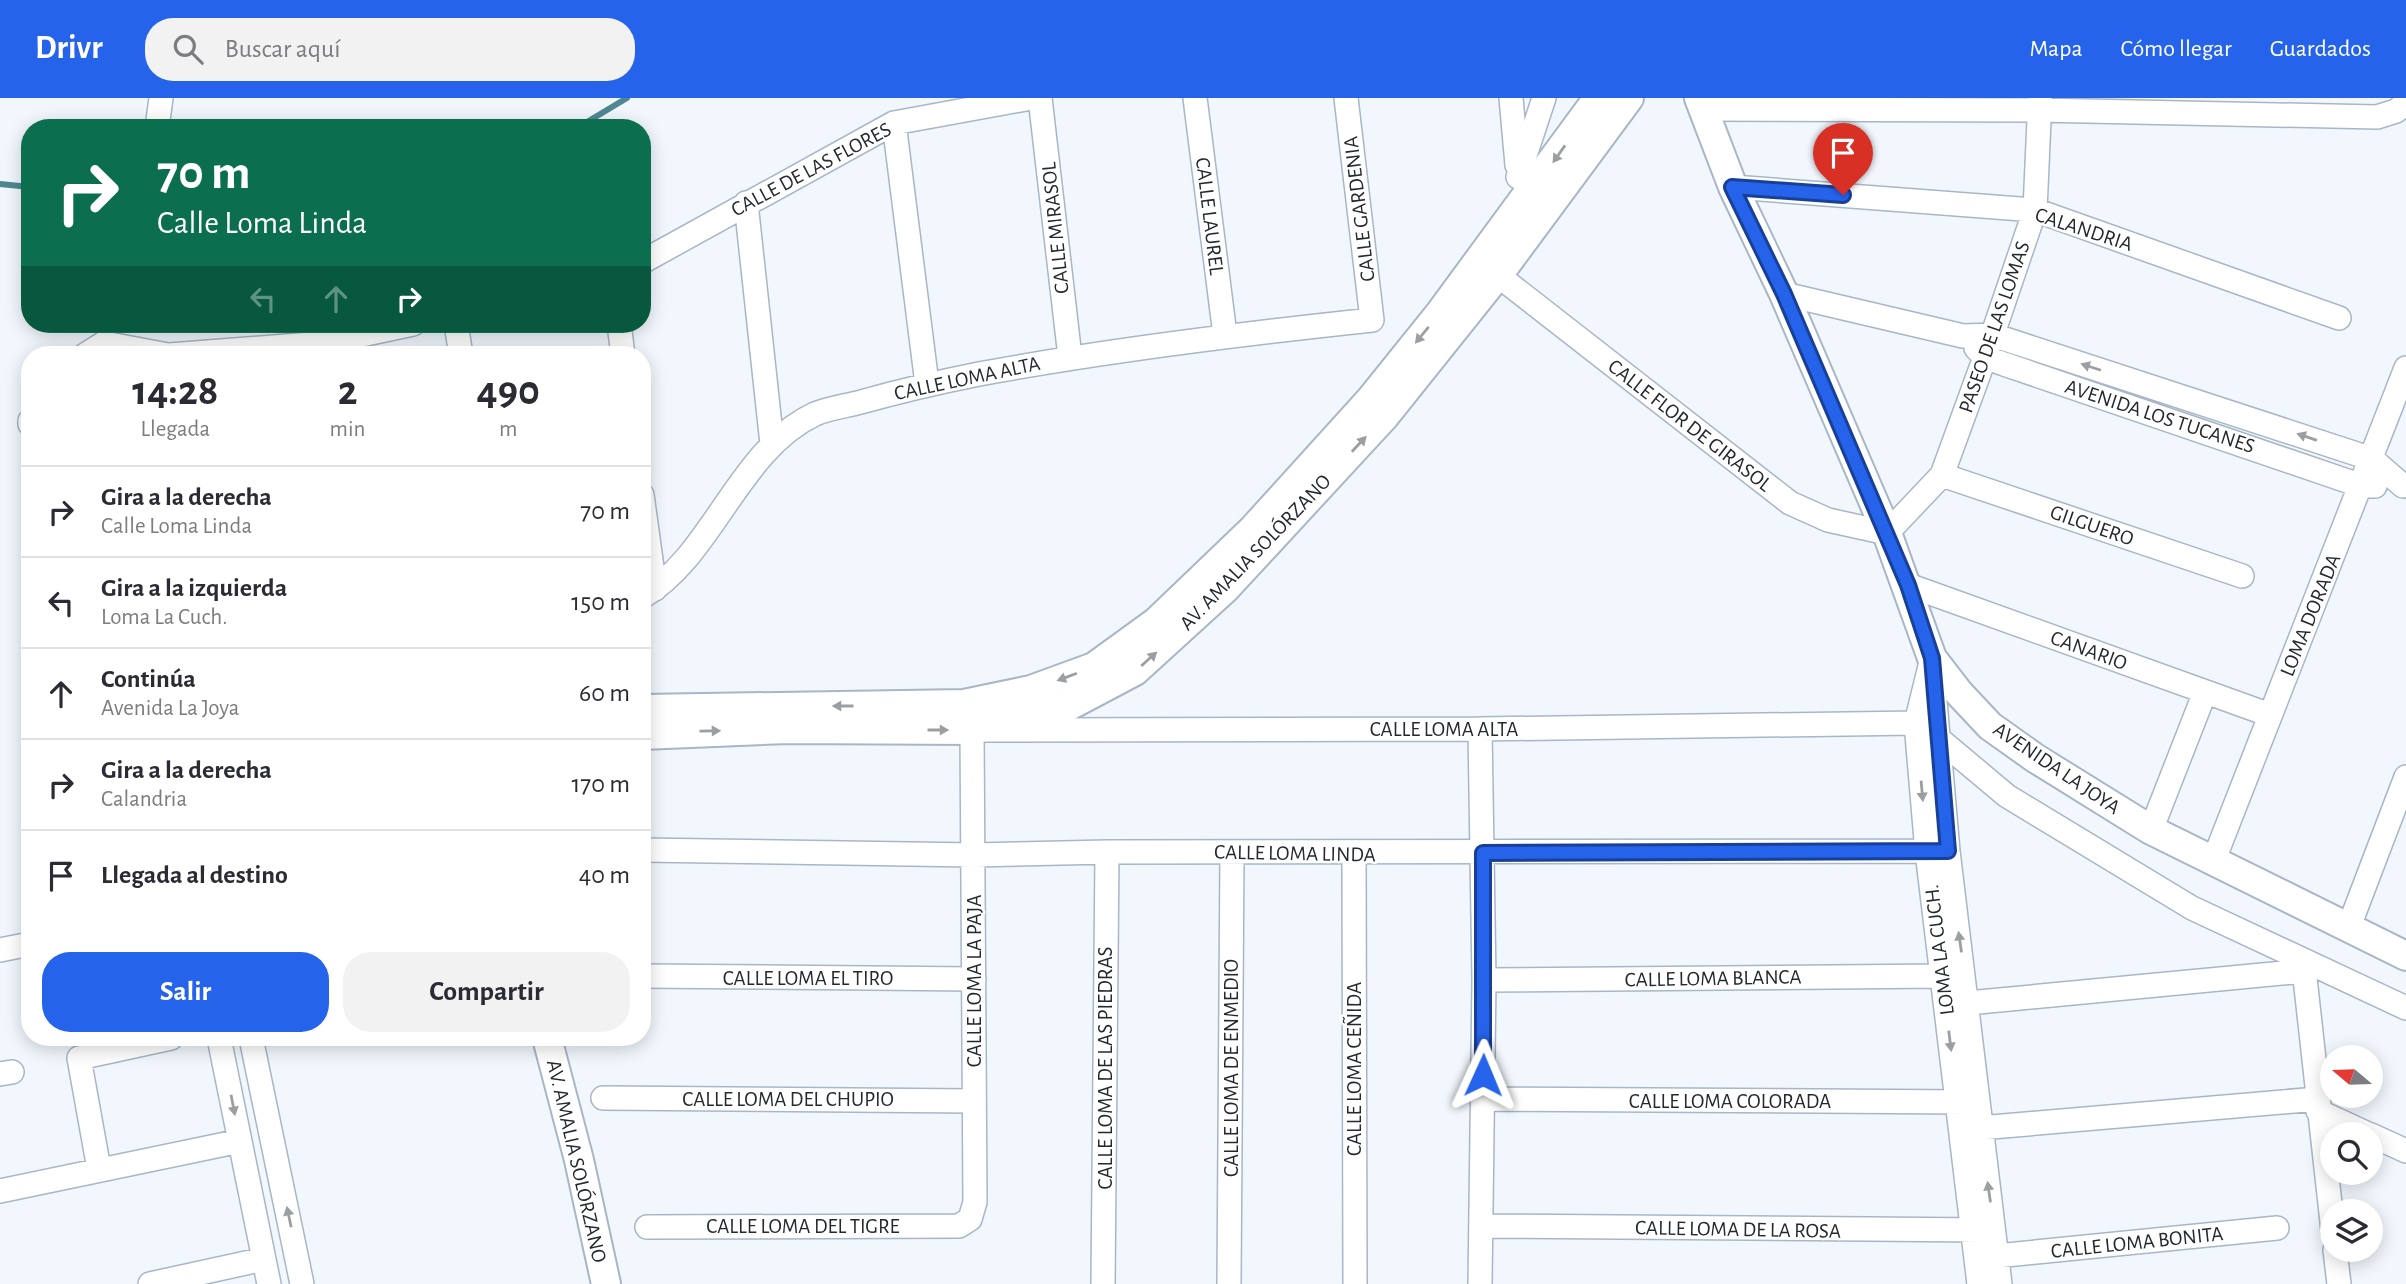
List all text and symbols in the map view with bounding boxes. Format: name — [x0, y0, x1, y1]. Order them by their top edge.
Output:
search box — [145, 18, 635, 81]
icon: search — [169, 30, 207, 68]
text: Drivr — [35, 32, 103, 65]
text: Buscar aquí — [225, 36, 341, 62]
text: Mapa — [2029, 37, 2083, 61]
text: Cómo llegar — [2121, 37, 2232, 61]
text: Guardados — [2270, 37, 2371, 61]
street label: CALLE DE LAS FLORES — [728, 118, 895, 220]
pin — [1813, 123, 1873, 195]
icon: arrive — [1824, 134, 1862, 172]
street label: CALLE GARDENIA — [1340, 135, 1379, 283]
one-way arrow — [1552, 145, 1566, 163]
icon: right — [42, 147, 133, 238]
text: 70 m — [157, 149, 251, 198]
street label: CALLE LAUREL — [1192, 156, 1227, 276]
street label: CALLE MIRASOL — [1038, 161, 1073, 295]
street label: CALANDRIA — [2032, 204, 2135, 255]
text: Calle Loma Linda — [157, 207, 367, 239]
street label: PASEO DE LAS LOMAS — [1955, 239, 2034, 416]
icon: left — [244, 280, 282, 318]
icon: ahead — [317, 280, 355, 318]
icon: right — [390, 280, 428, 318]
one-way arrow — [1415, 327, 1430, 344]
street label: CALLE LOMA ALTA — [892, 353, 1042, 404]
street label: CALLE FLOR DE GIRASOL — [1604, 355, 1775, 496]
one-way arrow — [2080, 361, 2101, 371]
text: 14:28 — [132, 370, 218, 412]
text: 2 — [338, 370, 357, 412]
text: 490 — [477, 370, 540, 412]
street label: AVENIDA LOS TUCANES — [2062, 376, 2257, 457]
text: Llegada — [140, 418, 210, 441]
text: min — [330, 418, 365, 441]
text: m — [499, 418, 517, 441]
one-way arrow — [2297, 431, 2318, 442]
one-way arrow — [1351, 435, 1367, 453]
street label: AV. AMALIA SOLÓRZANO — [1174, 469, 1335, 634]
text: Gira a la derecha — [101, 484, 272, 510]
icon: right — [42, 493, 80, 531]
text: 70 m — [580, 498, 630, 524]
street label: GILGUERO — [2047, 501, 2136, 550]
text: Calle Loma Linda — [101, 515, 252, 538]
street label: LOMA DORADA — [2276, 551, 2344, 679]
text: Gira a la izquierda — [101, 575, 287, 601]
icon: left — [42, 584, 80, 622]
text: 150 m — [571, 589, 630, 615]
text: Loma La Cuch. — [101, 606, 228, 629]
street label: CANARIO — [2048, 627, 2130, 674]
one-way arrow — [1140, 651, 1157, 667]
text: Continúa — [101, 666, 196, 692]
one-way arrow — [1056, 672, 1077, 683]
icon: ahead — [42, 675, 80, 713]
text: 60 m — [579, 680, 630, 706]
text: Avenida La Joya — [101, 697, 239, 720]
one-way arrow — [832, 700, 854, 712]
street label: AVENIDA LA JOYA — [1990, 718, 2124, 818]
street label: CALLE LOMA ALTA — [1370, 719, 1518, 740]
one-way arrow — [927, 724, 949, 736]
one-way arrow — [700, 725, 722, 737]
text: Gira a la derecha — [101, 757, 272, 783]
icon: right — [42, 766, 80, 804]
text: 170 m — [571, 771, 630, 797]
one-way arrow — [1917, 780, 1928, 802]
text: Calandria — [101, 788, 187, 811]
street label: CALLE LOMA LINDA — [1214, 842, 1376, 865]
icon: arrive — [42, 857, 80, 895]
text: Llegada al destino — [101, 862, 288, 888]
text: 40 m — [579, 862, 630, 888]
street label: LOMA LA CUCH. — [1921, 883, 1958, 1016]
street label: CALLE LOMA LA PAJA — [964, 895, 985, 1067]
one-way arrow — [1954, 930, 1965, 952]
street label: CALLE LOMA DE LAS PIEDRAS — [1095, 946, 1116, 1189]
button: Salir — [42, 952, 329, 1032]
button: Compartir — [343, 952, 630, 1032]
street label: CALLE LOMA DE ENMEDIO — [1221, 959, 1242, 1177]
street label: CALLE LOMA BLANCA — [1624, 966, 1802, 991]
street label: CALLE LOMA EL TIRO — [723, 968, 893, 989]
street label: CALLE LOMA CEÑIDA — [1342, 982, 1365, 1156]
one-way arrow — [1944, 1030, 1955, 1052]
position arrow — [1446, 1038, 1520, 1112]
north arrow — [2320, 1045, 2384, 1108]
map controls — [2320, 1045, 2383, 1262]
street label: AV. AMALIA SOLÓRZANO — [543, 1057, 612, 1265]
street label: CALLE LOMA DEL CHUPIO — [682, 1089, 894, 1110]
street label: CALLE LOMA COLORADA — [1629, 1091, 1831, 1112]
one-way arrow — [228, 1094, 239, 1116]
button: search — [2320, 1122, 2383, 1185]
one-way arrow — [1983, 1181, 1994, 1203]
button: layers — [2320, 1199, 2383, 1262]
one-way arrow — [283, 1206, 294, 1228]
street label: CALLE LOMA DEL TIGRE — [706, 1216, 900, 1237]
street label: CALLE LOMA DE LA ROSA — [1635, 1217, 1841, 1242]
street label: CALLE LOMA BONITA — [2050, 1223, 2224, 1262]

